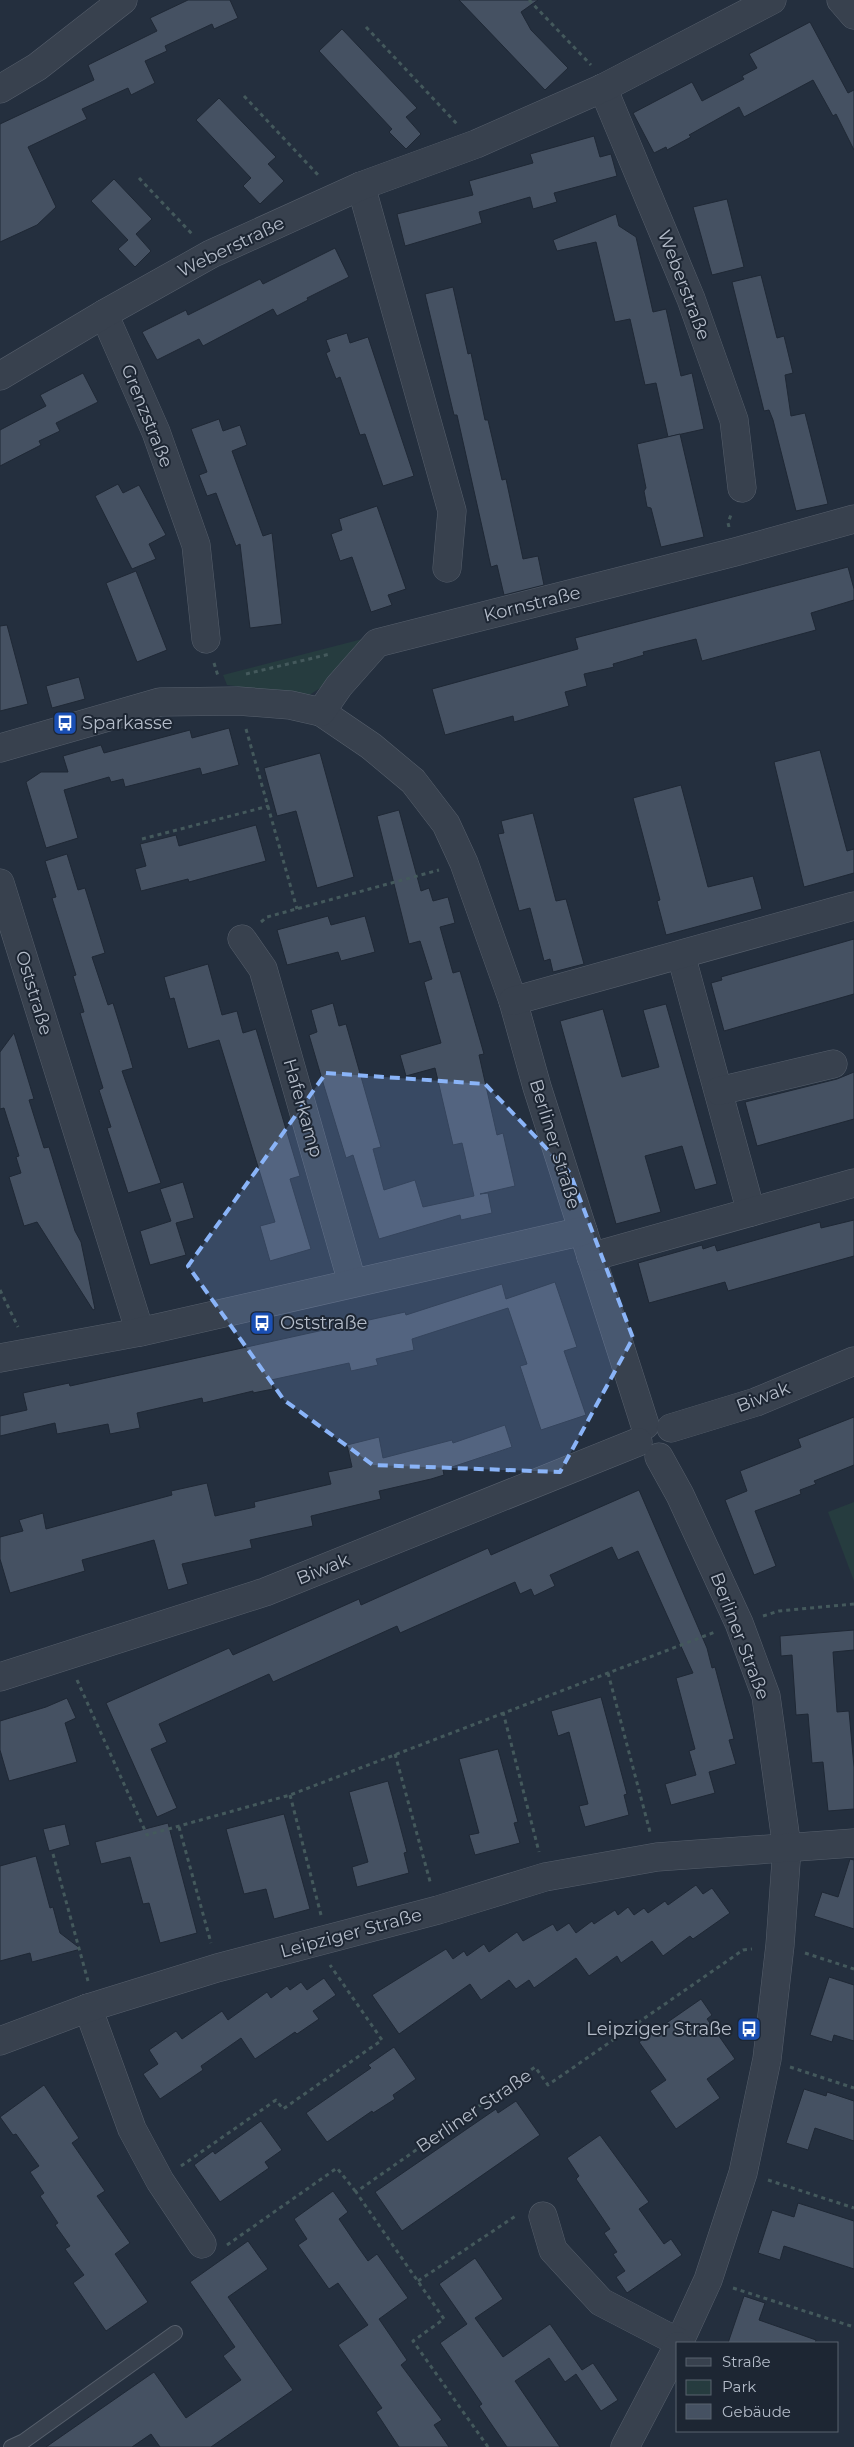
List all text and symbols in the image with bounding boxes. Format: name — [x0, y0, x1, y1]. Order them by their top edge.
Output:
street label: Weberstraße — [174, 212, 288, 282]
street label: Weberstraße — [653, 227, 715, 343]
street label: Grenzstraße — [116, 361, 178, 471]
street label: Kornstraße — [481, 581, 583, 627]
bus stop icon: Sparkasse — [52, 710, 78, 736]
place label: Sparkasse — [82, 712, 173, 734]
street label: Oststraße — [11, 948, 57, 1038]
street label: Haferkamp — [278, 1056, 328, 1160]
street label: Berliner Straße — [525, 1076, 585, 1212]
bus stop icon: Oststraße — [249, 1310, 275, 1336]
place label: Oststraße — [280, 1312, 367, 1334]
street label: Biwak — [733, 1377, 793, 1417]
street label: Biwak — [293, 1548, 353, 1590]
street label: Berliner Straße — [706, 1569, 774, 1703]
street label: Leipziger Straße — [278, 1903, 424, 1962]
bus stop icon: Leipziger Straße — [736, 2016, 762, 2042]
place label: Leipziger Straße — [586, 2018, 732, 2040]
street label: Berliner Straße — [412, 2064, 536, 2158]
legend — [676, 2342, 839, 2432]
text: Straße — [722, 2352, 771, 2371]
text: Park — [722, 2377, 756, 2396]
text: Gebäude — [722, 2402, 791, 2421]

